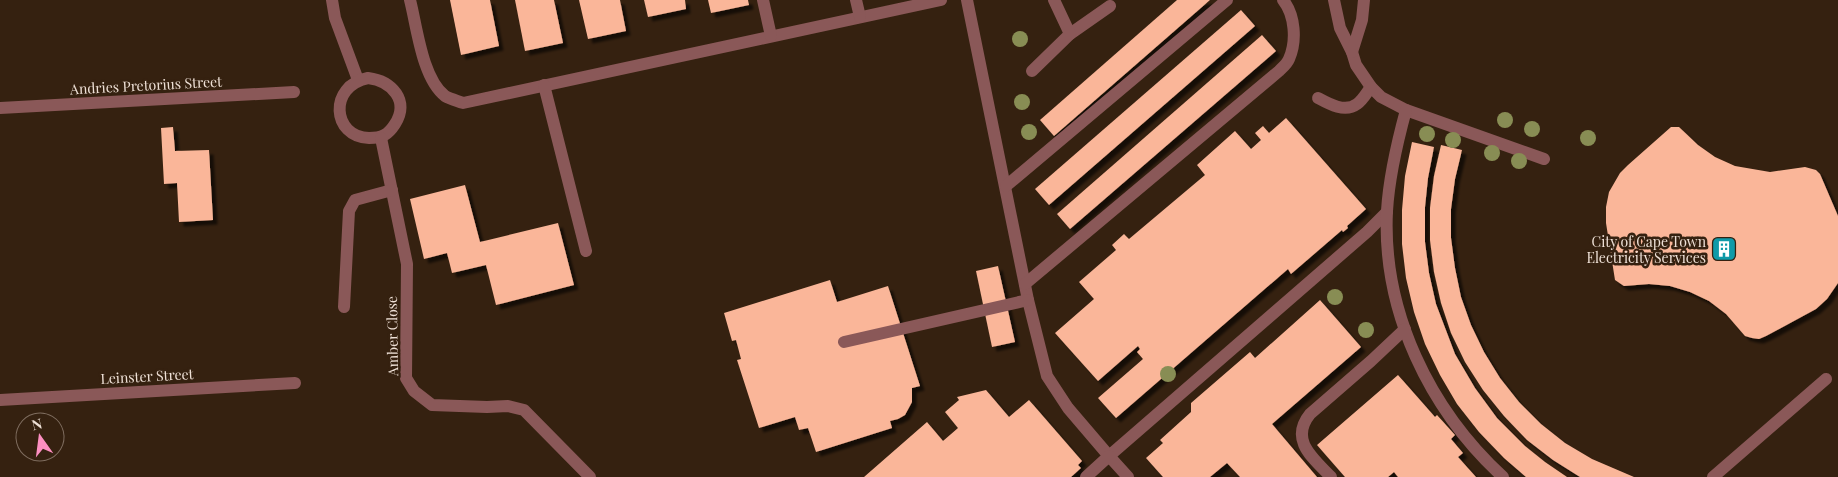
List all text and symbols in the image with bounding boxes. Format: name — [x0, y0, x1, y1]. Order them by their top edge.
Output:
street label: Andries Pretorius Street — [69, 71, 223, 99]
place label: City of Cape Town Electricity Services — [1586, 232, 1707, 267]
building icon: City of Cape Town Electricity Services — [1711, 236, 1737, 262]
street label: Amber Close — [382, 296, 402, 377]
street label: Leinster Street — [100, 364, 195, 388]
north arrow — [15, 412, 65, 462]
text: N — [30, 413, 44, 434]

